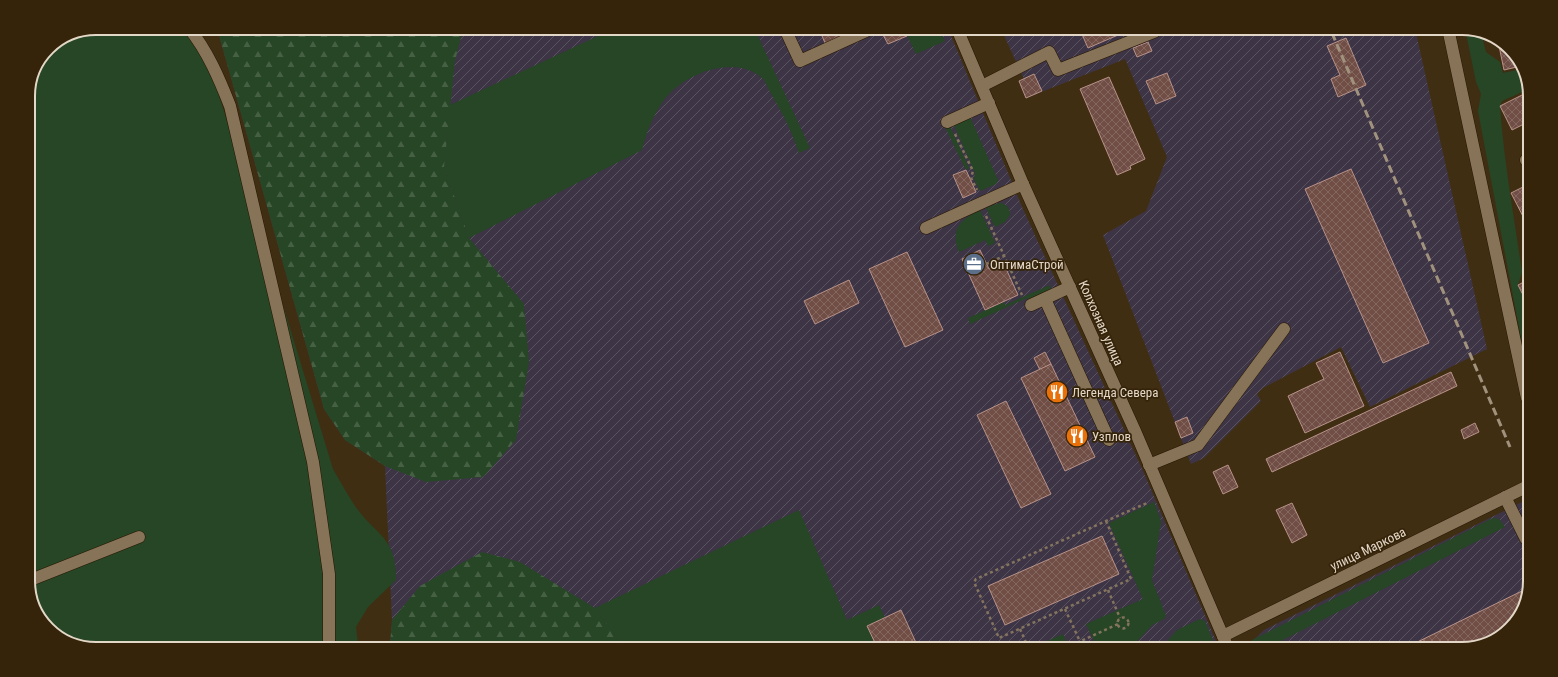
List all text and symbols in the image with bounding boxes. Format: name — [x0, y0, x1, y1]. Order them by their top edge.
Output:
office icon: ОптимаСтрой — [961, 251, 987, 277]
place label: ОптимаСтрой — [990, 257, 1064, 272]
street label: Колхозная улица — [1076, 278, 1126, 368]
restaurant icon: Легенда Севера — [1044, 379, 1070, 405]
place label: Легенда Севера — [1072, 385, 1158, 400]
restaurant icon: Узплов — [1064, 423, 1090, 449]
place label: Узплов — [1092, 429, 1131, 444]
street label: улица Маркова — [1328, 524, 1408, 574]

